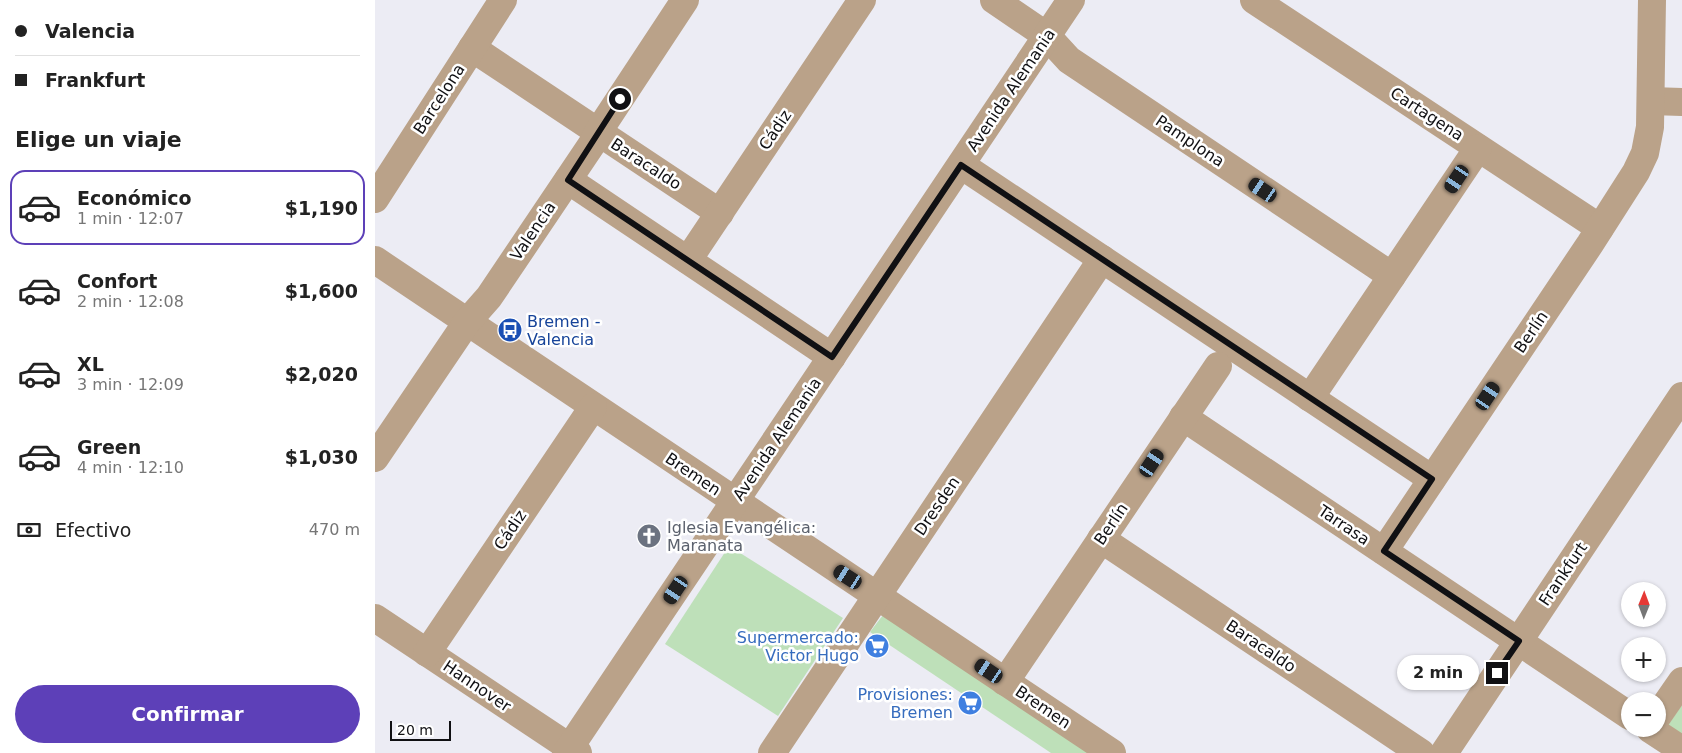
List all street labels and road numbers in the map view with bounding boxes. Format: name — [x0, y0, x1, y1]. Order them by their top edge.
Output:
street label: Avenida Alemania — [963, 25, 1059, 155]
street label: Barcelona — [409, 60, 469, 138]
street label: Cartagena — [1387, 83, 1467, 145]
street label: Cádiz — [755, 106, 795, 154]
street label: Pamplona — [1152, 111, 1228, 171]
street label: Baracaldo — [607, 134, 685, 194]
street label: Valencia — [506, 198, 560, 264]
street label: Berlín — [1510, 307, 1552, 357]
street label: Avenida Alemania — [729, 374, 825, 504]
street label: Bremen — [662, 449, 724, 499]
street label: Dresden — [910, 473, 964, 539]
street label: Berlín — [1090, 499, 1132, 549]
street label: Tarrasa — [1314, 500, 1373, 549]
street label: Cádiz — [490, 506, 530, 554]
street label: Frankfurt — [1535, 539, 1591, 609]
street label: Baracaldo — [1222, 616, 1300, 676]
street label: Hannover — [439, 656, 515, 716]
street label: Bremen — [1012, 682, 1074, 732]

